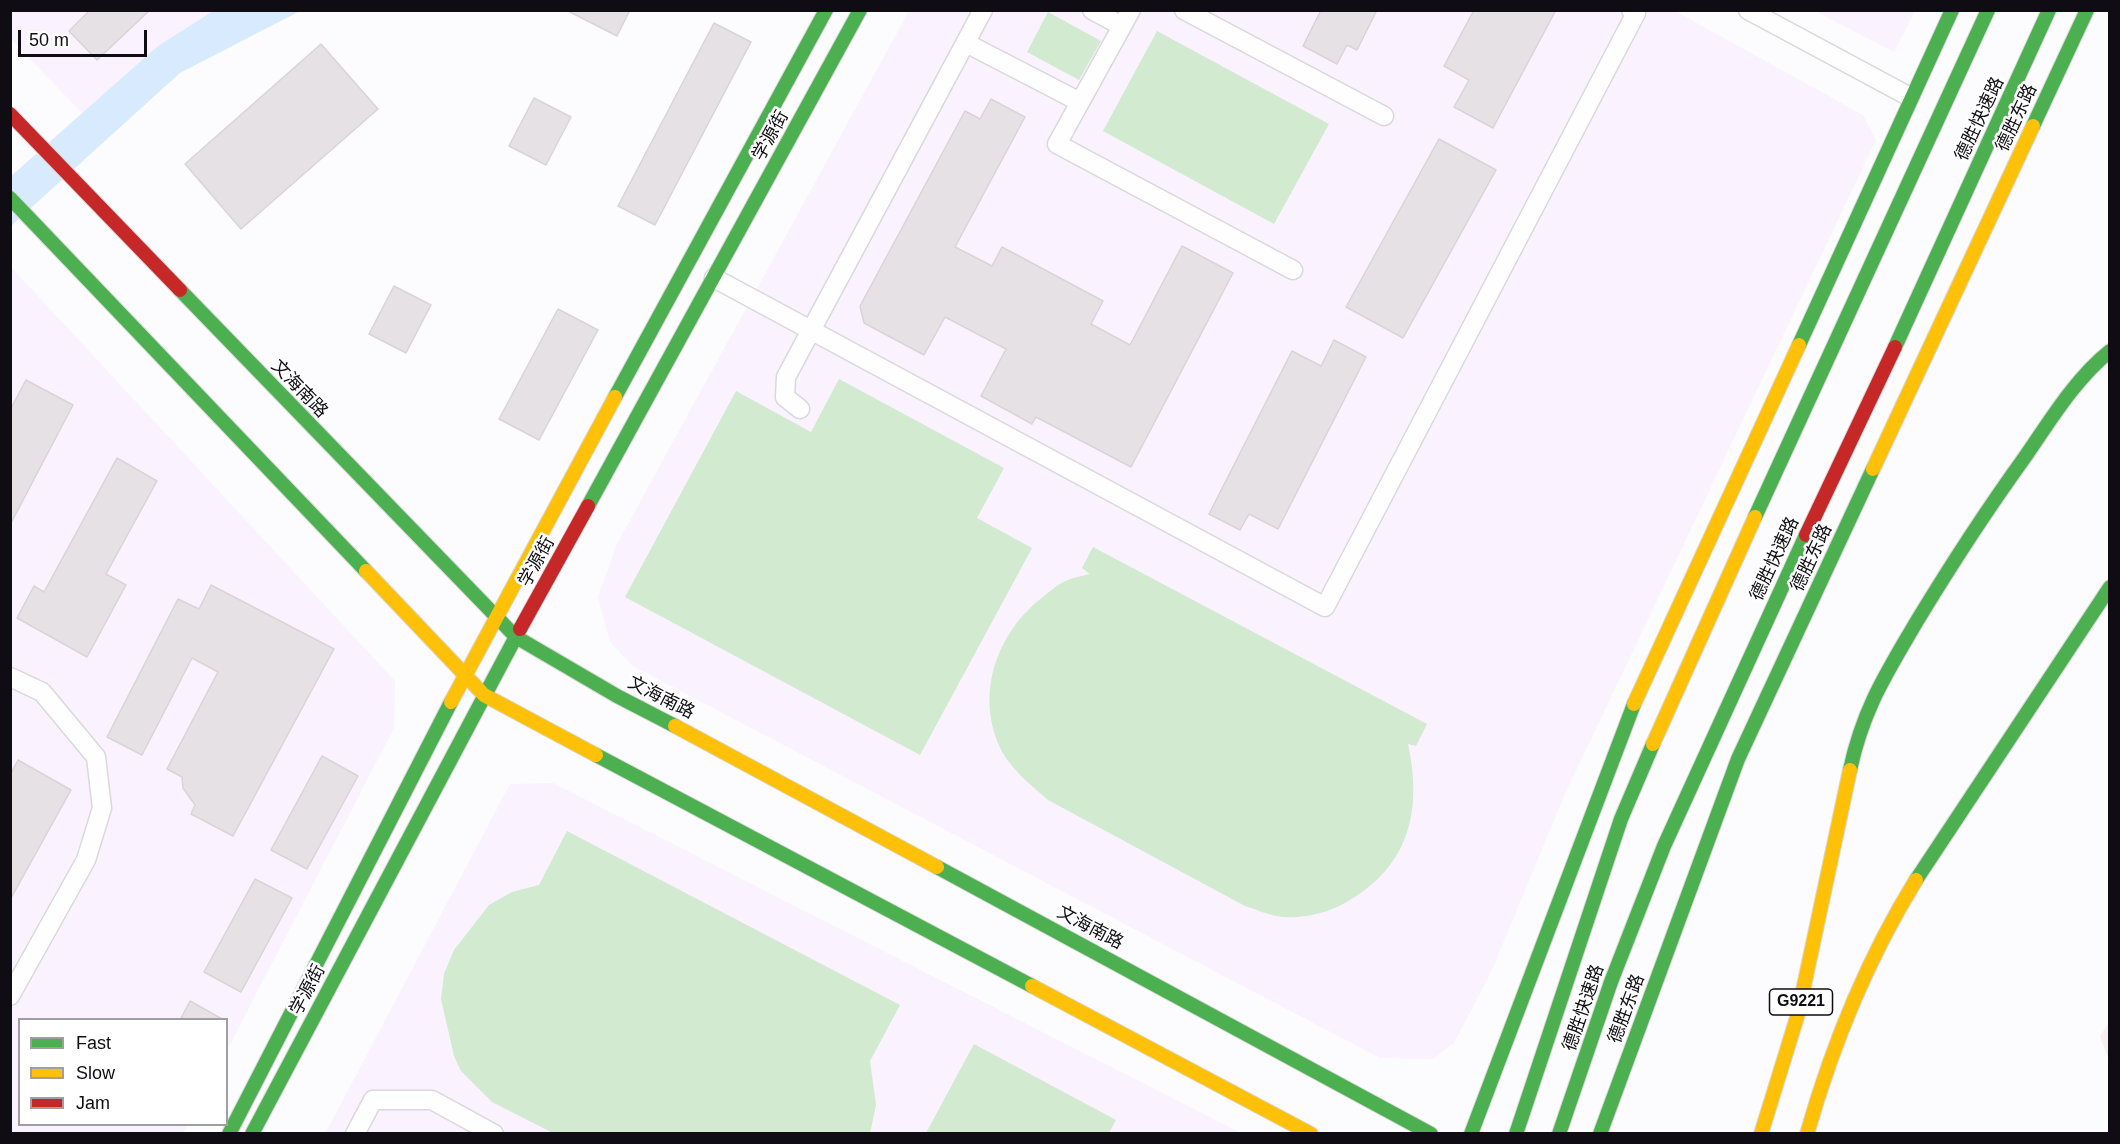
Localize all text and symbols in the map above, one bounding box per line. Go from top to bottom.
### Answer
scale bar [21,18,150,56]
text: 50 m [29,30,69,50]
street label: 德胜快速路 [1951,74,2009,164]
street label: 德胜东路 [1992,81,2042,155]
street label: 学源街 [748,107,794,165]
street label: 文海南路 [266,356,332,422]
street label: 德胜快速路 [1746,514,1804,604]
street label: 德胜东路 [1787,521,1837,595]
street label: 学源街 [514,533,560,591]
street label: 文海南路 [624,672,698,724]
street label: 文海南路 [1053,902,1127,954]
street label: 学源街 [286,961,330,1019]
street label: 德胜快速路 [1559,962,1609,1054]
street label: 德胜东路 [1605,971,1649,1047]
road number: G9221 [1770,989,1832,1015]
legend [18,1018,228,1126]
text: Fast [76,1033,111,1053]
text: Slow [76,1063,115,1083]
text: Jam [76,1093,110,1113]

